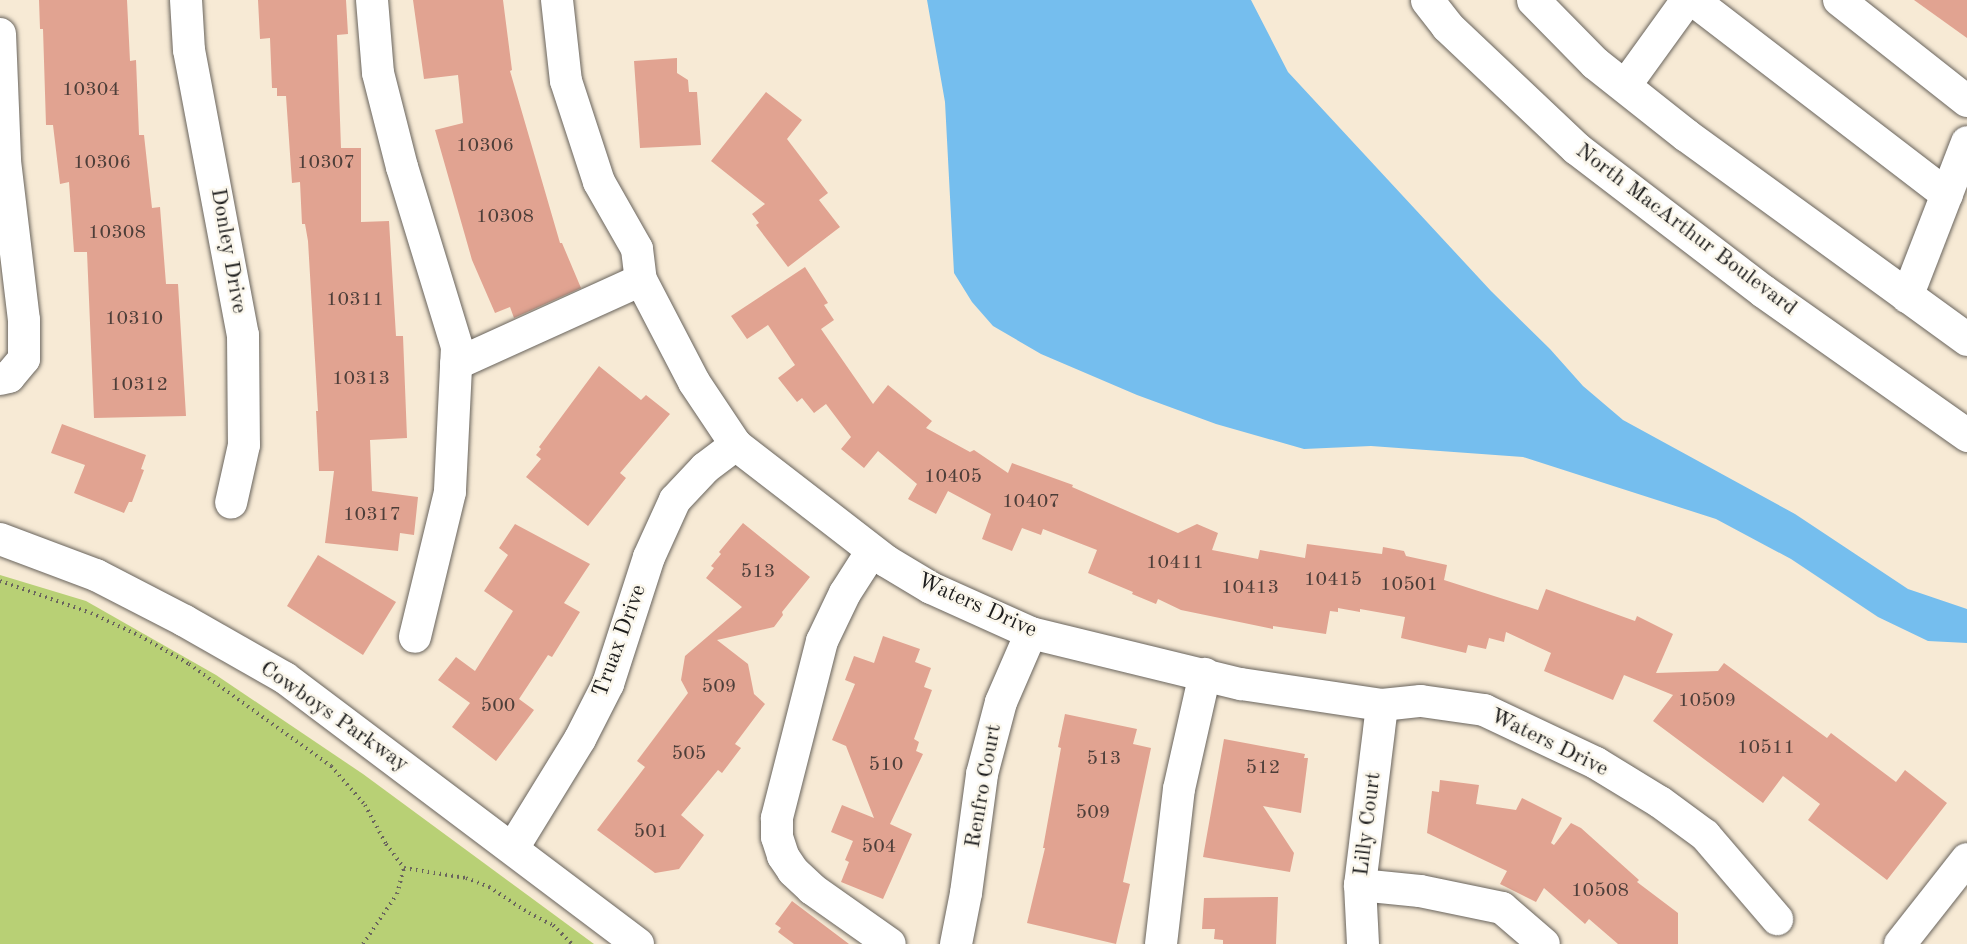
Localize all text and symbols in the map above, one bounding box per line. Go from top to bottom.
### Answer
house number: 10304 [62,78,120,102]
house number: 10306 [456,134,514,158]
street label: North MacArthur Boulevard [1570,138,1802,322]
house number: 10306 [73,151,131,175]
house number: 10307 [297,151,355,175]
street label: Donley Drive [204,186,252,316]
house number: 10308 [476,205,534,229]
house number: 10308 [88,221,146,245]
house number: 10311 [326,288,384,312]
house number: 10310 [105,307,163,331]
house number: 10313 [332,367,390,391]
house number: 10312 [110,373,168,397]
house number: 10405 [924,465,982,489]
house number: 10407 [1002,490,1060,514]
house number: 10317 [343,503,401,527]
house number: 10411 [1146,551,1204,575]
house number: 513 [741,560,775,584]
street label: Waters Drive [913,568,1041,644]
house number: 10415 [1304,568,1362,592]
house number: 10501 [1380,573,1438,597]
house number: 10413 [1221,576,1279,600]
street label: Truax Drive [587,581,653,701]
street label: Cowboys Parkway [254,656,414,778]
house number: 509 [702,675,736,699]
house number: 10509 [1678,689,1736,713]
house number: 500 [481,694,515,718]
street label: Waters Drive [1486,703,1612,783]
street label: Renfro Court [960,722,1008,850]
house number: 10511 [1737,736,1795,760]
house number: 505 [672,742,706,766]
house number: 513 [1087,747,1121,771]
house number: 510 [869,753,903,777]
house number: 512 [1246,756,1280,780]
street label: Lilly Court [1349,771,1387,877]
house number: 509 [1076,801,1110,825]
house number: 501 [634,820,668,844]
house number: 504 [862,835,896,859]
house number: 10508 [1571,879,1629,903]

